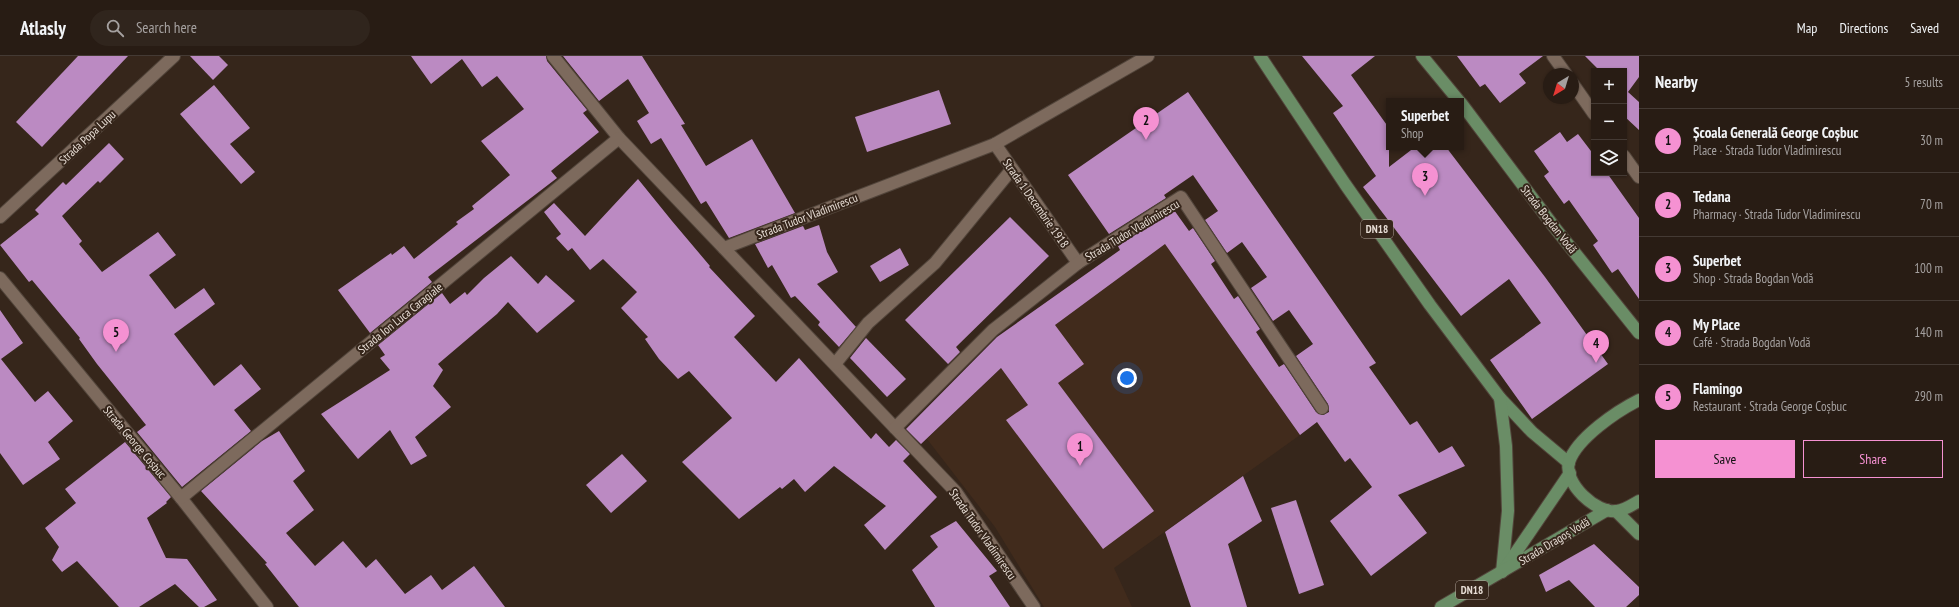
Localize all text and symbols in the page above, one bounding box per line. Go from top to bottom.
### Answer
search box [90,10,370,46]
text: Atlasly [20,16,66,40]
icon: search [104,17,126,39]
text: Search here [136,18,197,37]
text: Map [1797,19,1817,37]
text: Directions [1839,19,1888,37]
text: Saved [1910,19,1939,37]
north arrow [1543,68,1579,104]
map controls [1591,68,1627,176]
button: + [1591,68,1627,104]
text: Nearby [1655,71,1698,93]
text: 5 results [1904,74,1943,91]
popup [1386,98,1464,150]
button: − [1591,104,1627,140]
text: Superbet [1401,106,1449,125]
street label: Strada Popa Lupu [55,107,119,167]
pin: 2 [1133,107,1159,140]
text: Școala Generală George Coșbuc [1693,123,1859,142]
text: Shop [1401,125,1423,142]
text: 1 [1665,132,1671,149]
text: 30 m [1920,132,1943,149]
button: layers [1591,140,1627,176]
text: Place · Strada Tudor Vladimirescu [1693,142,1841,159]
street label: Strada 1 Decembrie 1918 [1000,156,1072,250]
pin: 3 [1412,163,1438,196]
street label: Strada Bogdan Vodă [1518,182,1581,256]
text: Tedana [1693,187,1731,206]
street label: Strada Tudor Vladimirescu [754,190,860,242]
street label: Strada Tudor Vladimirescu [1082,196,1182,264]
text: 2 [1665,196,1671,213]
text: 70 m [1920,196,1943,213]
text: Pharmacy · Strada Tudor Vladimirescu [1693,206,1861,223]
road number: DN18 [1361,220,1393,238]
text: Superbet [1693,251,1741,270]
text: 3 [1665,260,1671,277]
text: 100 m [1914,260,1943,277]
text: Shop · Strada Bogdan Vodă [1693,270,1813,287]
street label: Strada Ion Luca Caragiale [354,279,446,357]
text: My Place [1693,315,1740,334]
pin: 5 [103,319,129,352]
text: 4 [1665,324,1671,341]
text: 140 m [1914,324,1943,341]
pin: 4 [1583,330,1609,363]
text: Café · Strada Bogdan Vodă [1693,334,1811,351]
your location [1117,368,1137,388]
text: Flamingo [1693,379,1743,398]
text: 5 [1665,388,1671,405]
text: 290 m [1914,388,1943,405]
text: Restaurant · Strada George Coșbuc [1693,398,1847,415]
street label: Strada George Coșbuc [100,403,170,482]
pin: 1 [1067,433,1093,466]
button: Save [1655,440,1795,478]
button: Share [1803,440,1943,478]
street label: Strada Tudor Vladimirescu [946,486,1020,582]
street label: Strada Dragoș Vodă [1516,514,1592,568]
road number: DN18 [1456,581,1488,599]

